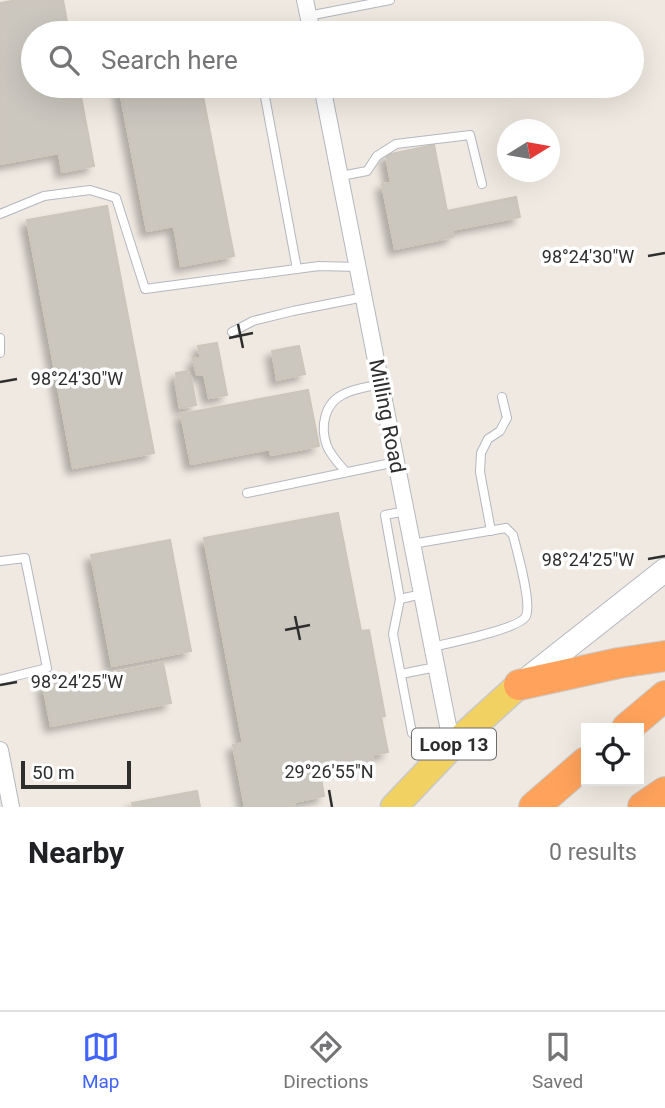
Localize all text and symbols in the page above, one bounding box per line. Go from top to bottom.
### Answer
search box [21,21,644,98]
icon: search [45,41,83,79]
text: Search here [101,45,238,75]
north arrow [497,119,560,182]
text: 98°24'30"W [542,246,634,267]
street label: Milling Road [364,357,410,475]
text: 98°24'30"W [31,368,123,389]
text: 98°24'25"W [542,549,634,570]
text: 98°24'25"W [31,671,123,692]
map controls [581,723,644,786]
button: locate [581,723,644,786]
road number: Loop 13 [412,729,496,760]
scale bar [21,758,131,790]
text: 50 m [32,761,75,784]
text: 29°26'55"N [284,761,374,782]
text: Nearby [28,835,124,870]
text: 0 results [549,839,637,866]
tab: Map [82,1028,120,1093]
tab: Directions [283,1028,368,1093]
tab: Saved [532,1028,583,1093]

